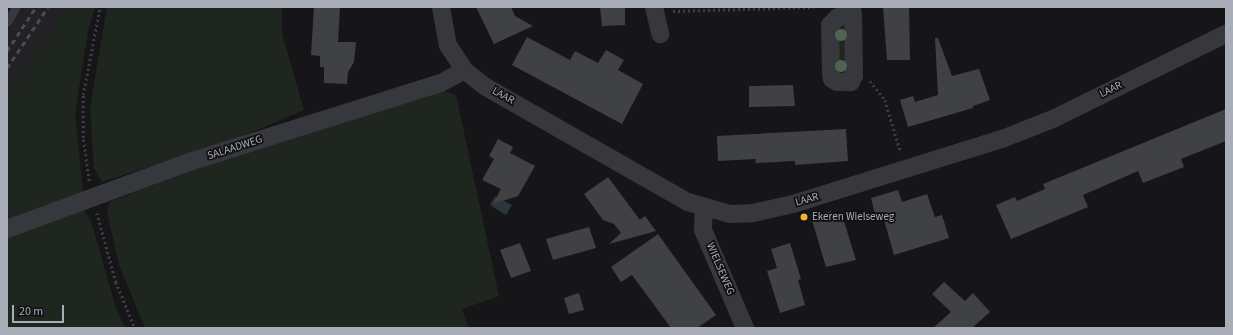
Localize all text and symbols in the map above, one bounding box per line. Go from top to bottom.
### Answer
street label: LAAR [1098,79,1124,101]
street label: LAAR [490,85,516,107]
street label: SALAADWEG [206,133,264,163]
street label: LAAR [794,190,820,210]
place label: Ekeren Wielseweg [812,210,894,224]
marker: Ekeren Wielseweg [799,212,809,222]
street label: WIELSEWEG [703,241,737,297]
scale bar [14,297,66,323]
text: 20 m [19,303,43,320]

